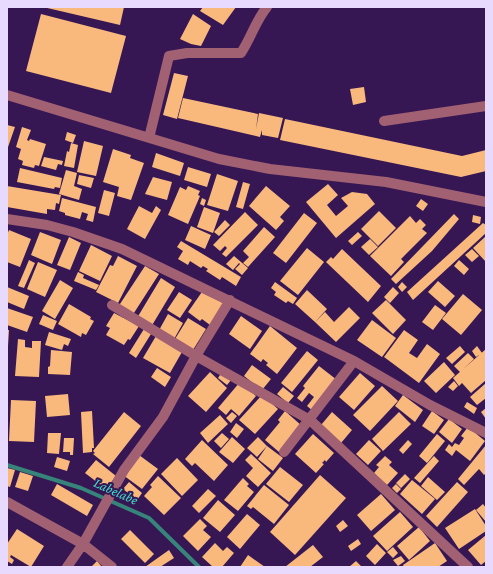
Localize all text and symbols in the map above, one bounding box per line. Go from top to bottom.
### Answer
water label: Labelabe [91,474,141,508]

